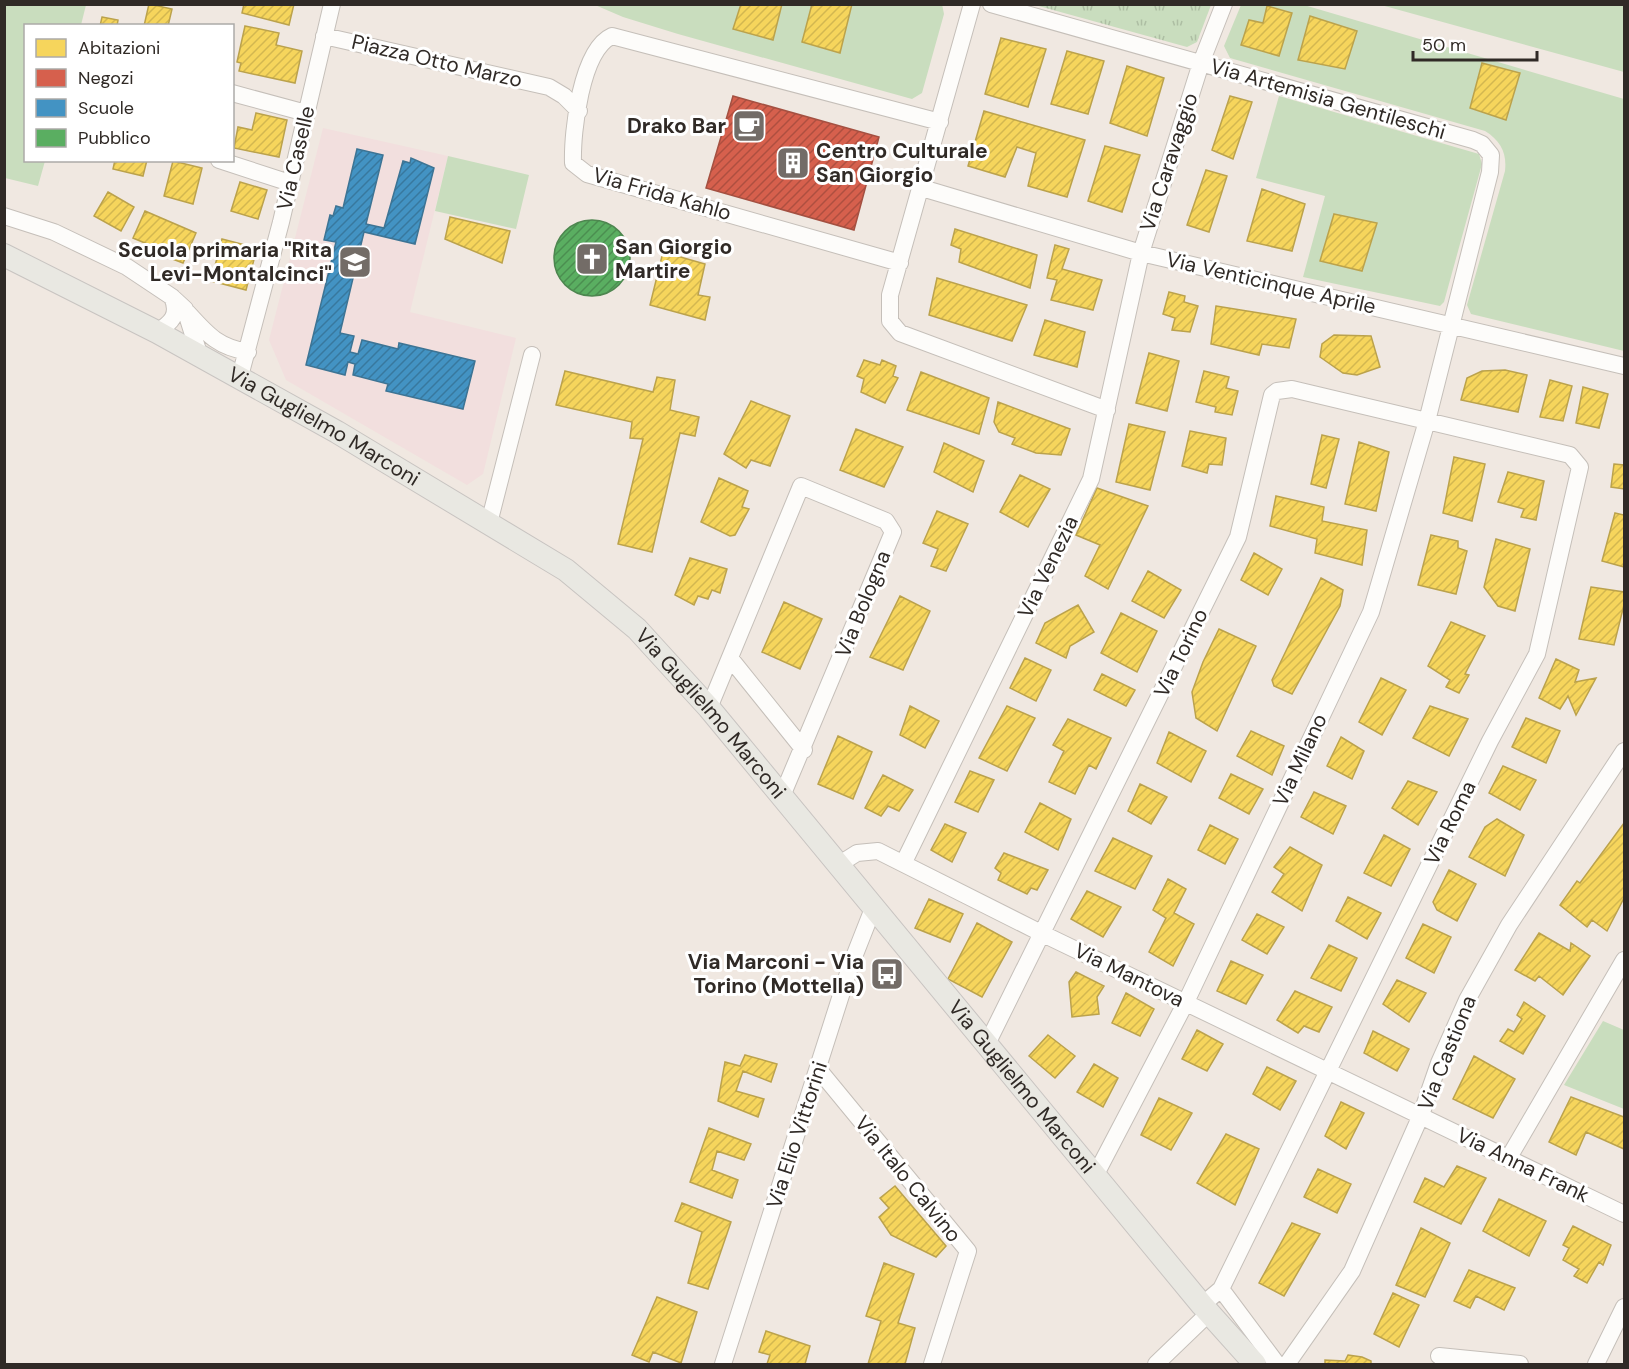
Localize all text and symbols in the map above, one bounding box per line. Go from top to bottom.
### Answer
legend [24,24,234,162]
scale bar [1413,24,1538,62]
street label: Piazza Otto Marzo [349,28,525,94]
text: 50 m [1422,33,1466,57]
text: Abitazioni [78,36,160,60]
street label: Via Artemisia Gentileschi [1207,52,1449,146]
text: Negozi [78,66,134,90]
street label: Via Caravaggio [1133,89,1205,235]
text: Scuole [78,96,134,120]
street label: Via Caselle [270,103,322,213]
cafe icon: Drako Bar [731,108,767,144]
place label: Drako Bar [627,112,726,140]
text: Pubblico [78,126,151,150]
place label: Centro Culturale San Giorgio [816,137,988,189]
building icon: Centro Culturale San Giorgio [775,145,811,181]
street label: Via Frida Kahlo [590,161,734,227]
place label: San Giorgio Martire [615,233,732,285]
place label: Scuola primaria "Rita Levi-Montalcinci" [118,236,332,288]
church icon: San Giorgio Martire [574,241,610,277]
school or university icon: Scuola primaria "Rita Levi-Montalcinci" [337,244,373,280]
street label: Via Venticinque Aprile [1163,245,1379,321]
street label: Via Guglielmo Marconi [223,360,425,493]
street label: Via Venezia [1011,511,1085,623]
street label: Via Bologna [829,546,897,662]
street label: Via Torino [1147,604,1215,702]
street label: Via Guglielmo Marconi [629,622,792,805]
street label: Via Milano [1266,709,1334,811]
street label: Via Roma [1418,776,1482,870]
street label: Via Mantova [1069,936,1189,1014]
place label: Via Marconi - Via Torino (Mottella) [688,948,864,1000]
bus stop icon: Via Marconi - Via Torino (Mottella) [869,956,905,992]
street label: Via Castiona [1411,991,1483,1115]
street label: Via Guglielmo Marconi [942,994,1102,1179]
street label: Via Elio Vittorini [760,1058,834,1212]
street label: Via Italo Calvino [848,1110,968,1248]
street label: Via Anna Frank [1452,1121,1594,1209]

